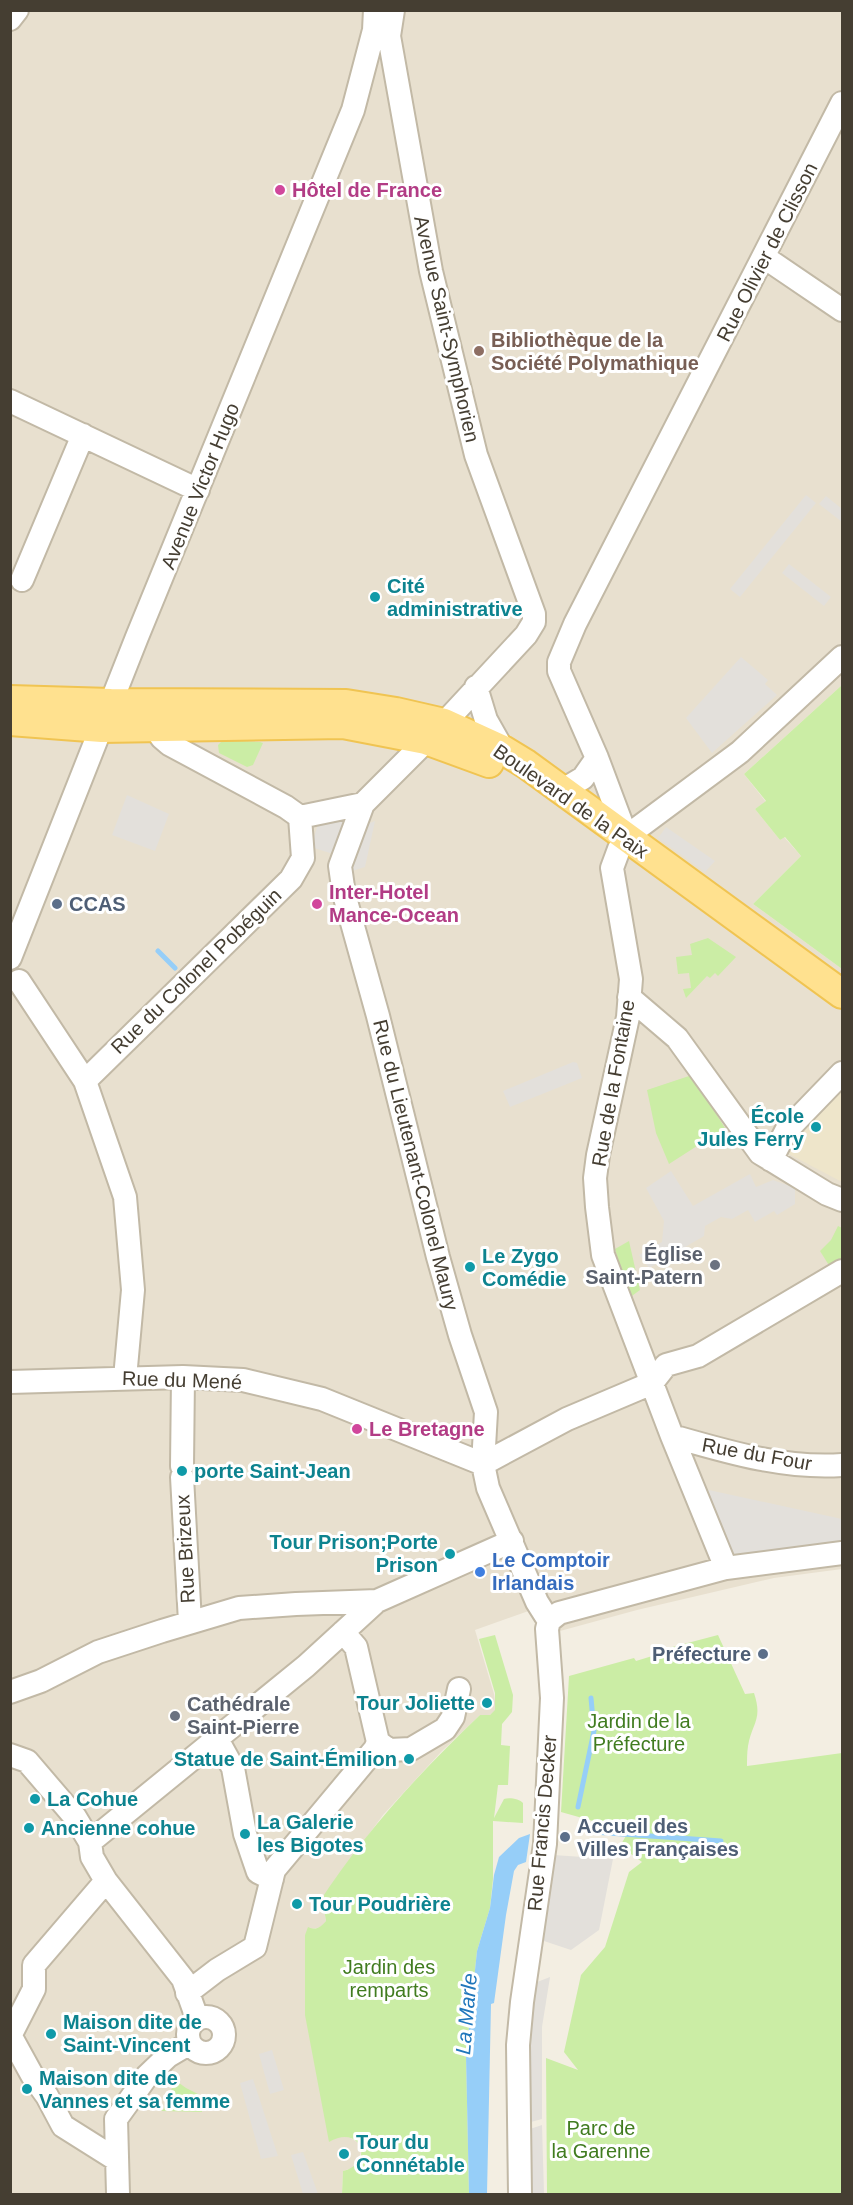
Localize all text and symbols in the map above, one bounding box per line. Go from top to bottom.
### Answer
street label: Rue Olivier de Clisson [712,159,822,345]
place label: Hôtel de France [292,179,442,201]
marker: Hôtel de France [273,183,287,197]
street label: Avenue Saint-Symphorien [410,213,484,445]
place label: Bibliothèque de la Société Polymathique [491,329,699,374]
marker: Bibliothèque de la Société Polymathique [472,344,486,358]
street label: Avenue Victor Hugo [157,400,243,572]
place label: Cité administrative [387,575,523,620]
marker: Cité administrative [368,590,382,604]
street label: Boulevard de la Paix [490,739,652,863]
place label: Inter-Hotel Mance-Ocean [329,881,459,926]
street label: Rue du Colonel Pobéguin [106,884,286,1058]
place label: CCAS [69,893,126,915]
marker: CCAS [50,897,64,911]
marker: Inter-Hotel Mance-Ocean [310,897,324,911]
street label: Rue de la Fontaine [587,998,639,1168]
street label: Rue du Lieutenant-Colonel Maury [369,1017,463,1313]
place label: École Jules Ferry [697,1105,805,1150]
marker: École Jules Ferry [809,1120,823,1134]
place label: Église Saint-Patern [585,1243,703,1288]
place label: Le Zygo Comédie [482,1245,566,1290]
marker: Église Saint-Patern [708,1258,722,1272]
marker: Le Zygo Comédie [463,1260,477,1274]
street label: Rue du Mené [122,1367,242,1393]
place label: Le Bretagne [369,1418,485,1440]
marker: Le Bretagne [350,1422,364,1436]
street label: Rue du Four [700,1434,814,1475]
place label: porte Saint-Jean [194,1460,351,1482]
marker: porte Saint-Jean [175,1464,189,1478]
street label: Rue Brizeux [171,1494,199,1604]
place label: Tour Prison;Porte Prison [269,1531,438,1576]
marker: Tour Prison;Porte Prison [443,1547,457,1561]
place label: Le Comptoir Irlandais [492,1549,610,1594]
marker: Le Comptoir Irlandais [473,1565,487,1579]
place label: Préfecture [652,1643,751,1665]
marker: Préfecture [756,1647,770,1661]
place label: Tour Joliette [356,1692,475,1714]
place label: Cathédrale Saint-Pierre [187,1693,299,1738]
marker: Tour Joliette [480,1696,494,1710]
marker: Cathédrale Saint-Pierre [168,1709,182,1723]
park label: Jardin de la Préfecture [587,1710,692,1755]
street label: Rue Francis Decker [523,1734,561,1912]
place label: Statue de Saint-Émilion [174,1748,397,1770]
marker: Statue de Saint-Émilion [402,1752,416,1766]
place label: La Cohue [47,1788,138,1810]
marker: La Cohue [28,1792,42,1806]
place label: La Galerie les Bigotes [257,1811,364,1856]
place label: Accueil des Villes Françaises [577,1815,739,1860]
place label: Ancienne cohue [41,1817,195,1839]
marker: Ancienne cohue [22,1821,36,1835]
marker: La Galerie les Bigotes [238,1827,252,1841]
marker: Accueil des Villes Françaises [558,1830,572,1844]
place label: Tour Poudrière [309,1893,451,1915]
marker: Tour Poudrière [290,1897,304,1911]
park label: Jardin des remparts [343,1956,435,2001]
water label: La Marle [451,1972,481,2056]
place label: Maison dite de Saint-Vincent [63,2011,202,2056]
marker: Maison dite de Saint-Vincent [44,2027,58,2041]
place label: Maison dite de Vannes et sa femme [39,2067,230,2112]
marker: Maison dite de Vannes et sa femme [20,2082,34,2096]
park label: Parc de la Garenne [552,2117,650,2162]
place label: Tour du Connétable [356,2131,465,2176]
marker: Tour du Connétable [337,2147,351,2161]

